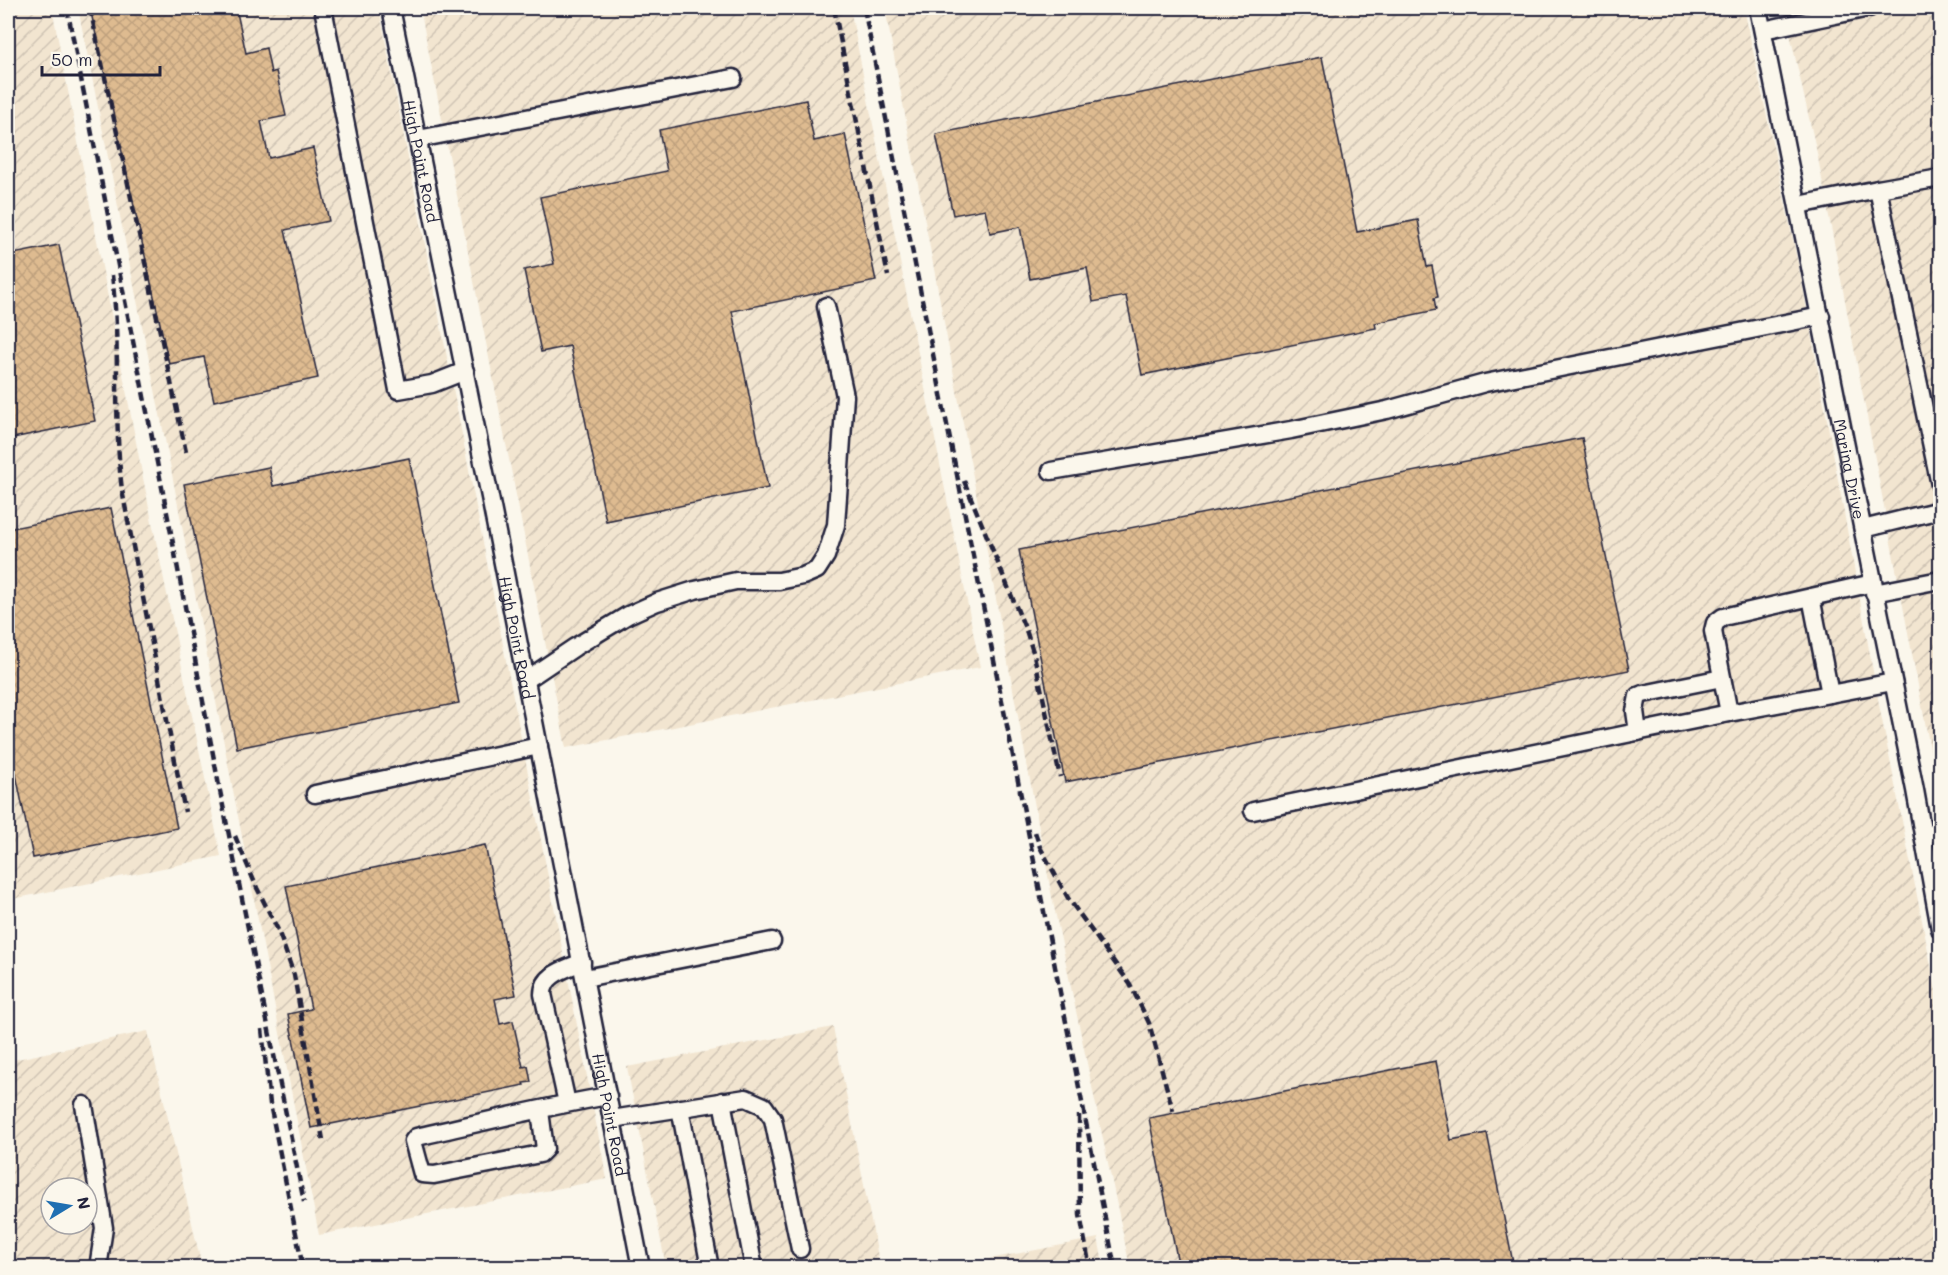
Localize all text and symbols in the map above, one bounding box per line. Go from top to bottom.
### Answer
scale bar [42,39,160,77]
text: 50 m [51,47,93,71]
street label: High Point Road [399,98,445,224]
street label: Marina Drive [1830,417,1871,521]
street label: High Point Road [495,574,540,701]
street label: High Point Road [589,1051,633,1178]
north arrow [39,1176,99,1236]
text: N [73,1195,96,1211]

